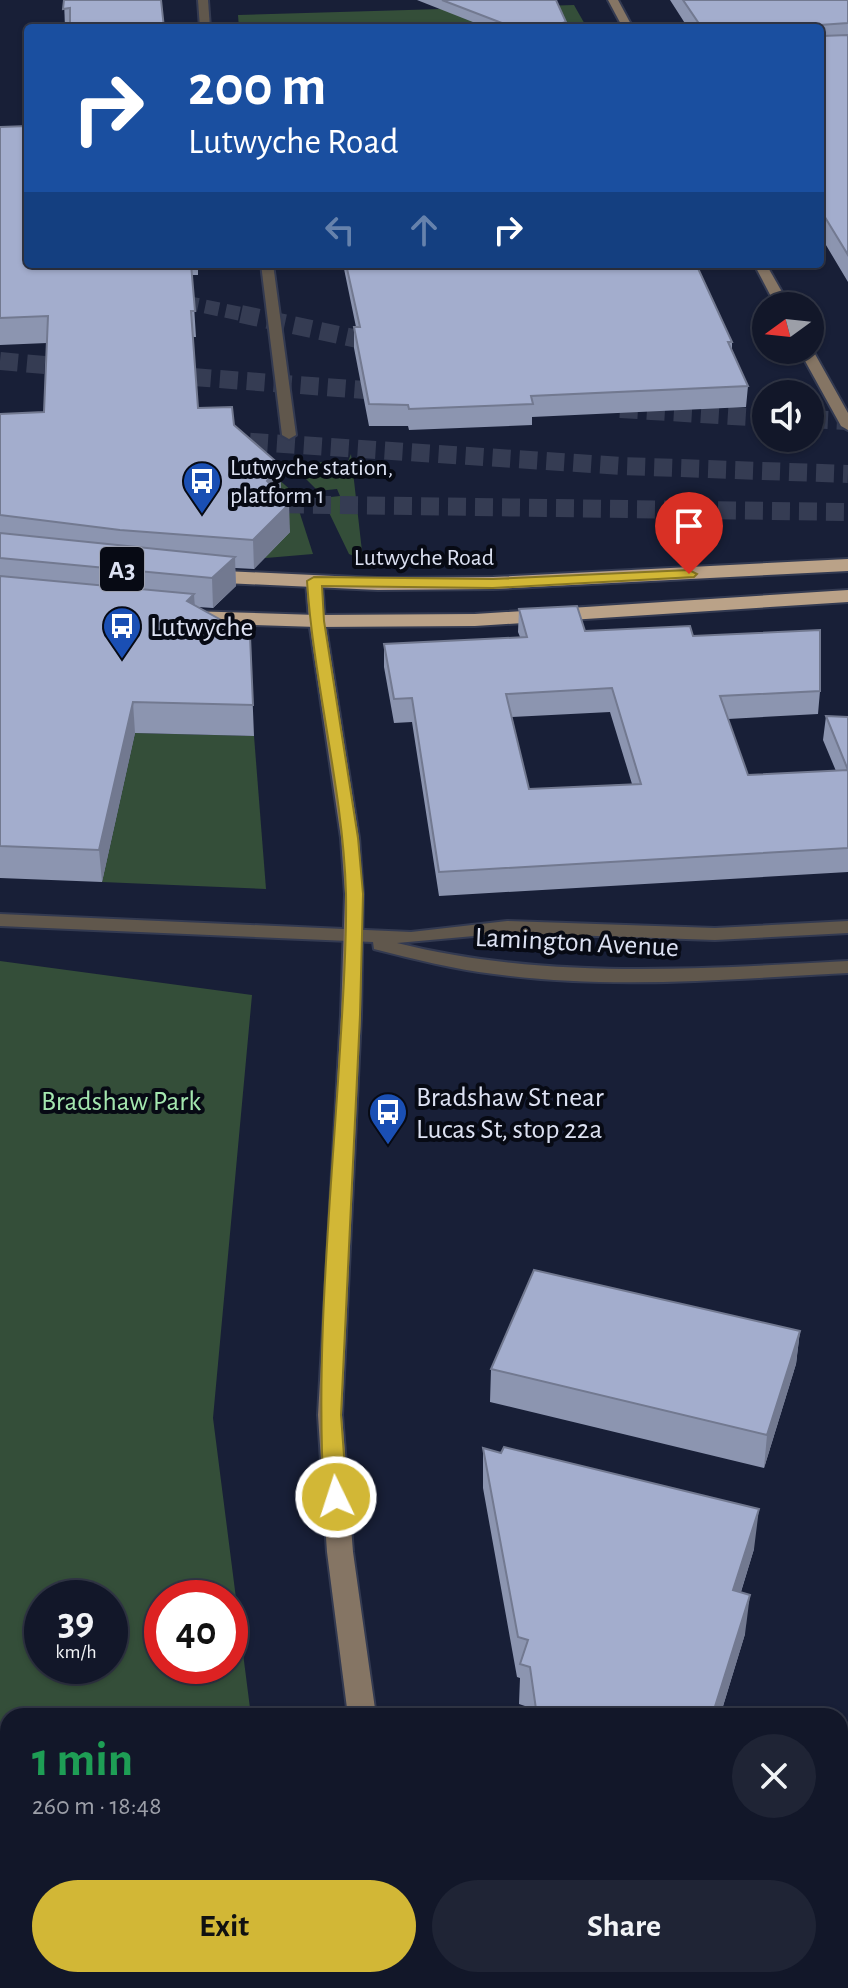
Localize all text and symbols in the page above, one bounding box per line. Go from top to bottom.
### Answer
icon: right [56,56,160,160]
text: 200 m [188,59,326,115]
text: Lutwyche Road [188,124,399,160]
icon: left [318,208,362,252]
icon: ahead [402,208,446,252]
icon: right [486,208,530,252]
north arrow [752,292,824,364]
map controls [752,292,824,452]
button: sound [752,380,824,452]
place label: Lutwyche station, platform 1 [230,456,393,508]
bus stop icon: Lutwyche station, platform 1 [181,460,223,515]
pin [655,492,723,574]
icon: arrive [667,504,711,548]
street label: Lutwyche Road [354,546,494,570]
road number: A3 [100,547,144,591]
bus stop icon: Lutwyche [101,605,143,660]
place label: Lutwyche [150,614,254,642]
street label: Lamington Avenue [474,924,680,962]
place label: Bradshaw St near Lucas St, stop 22a [416,1084,604,1144]
park label: Bradshaw Park [41,1088,201,1116]
bus stop icon: Bradshaw St near Lucas St, stop 22a [367,1091,409,1146]
position arrow [294,1455,378,1539]
speed limit sign: 40 [144,1580,248,1684]
text: 39 [58,1602,94,1642]
text: km/h [55,1642,97,1662]
button: close [732,1734,816,1818]
text: 1 min [32,1737,133,1785]
text: 260 m · 18:48 [32,1793,161,1819]
button: Exit [32,1880,416,1972]
button: Share [432,1880,816,1972]

